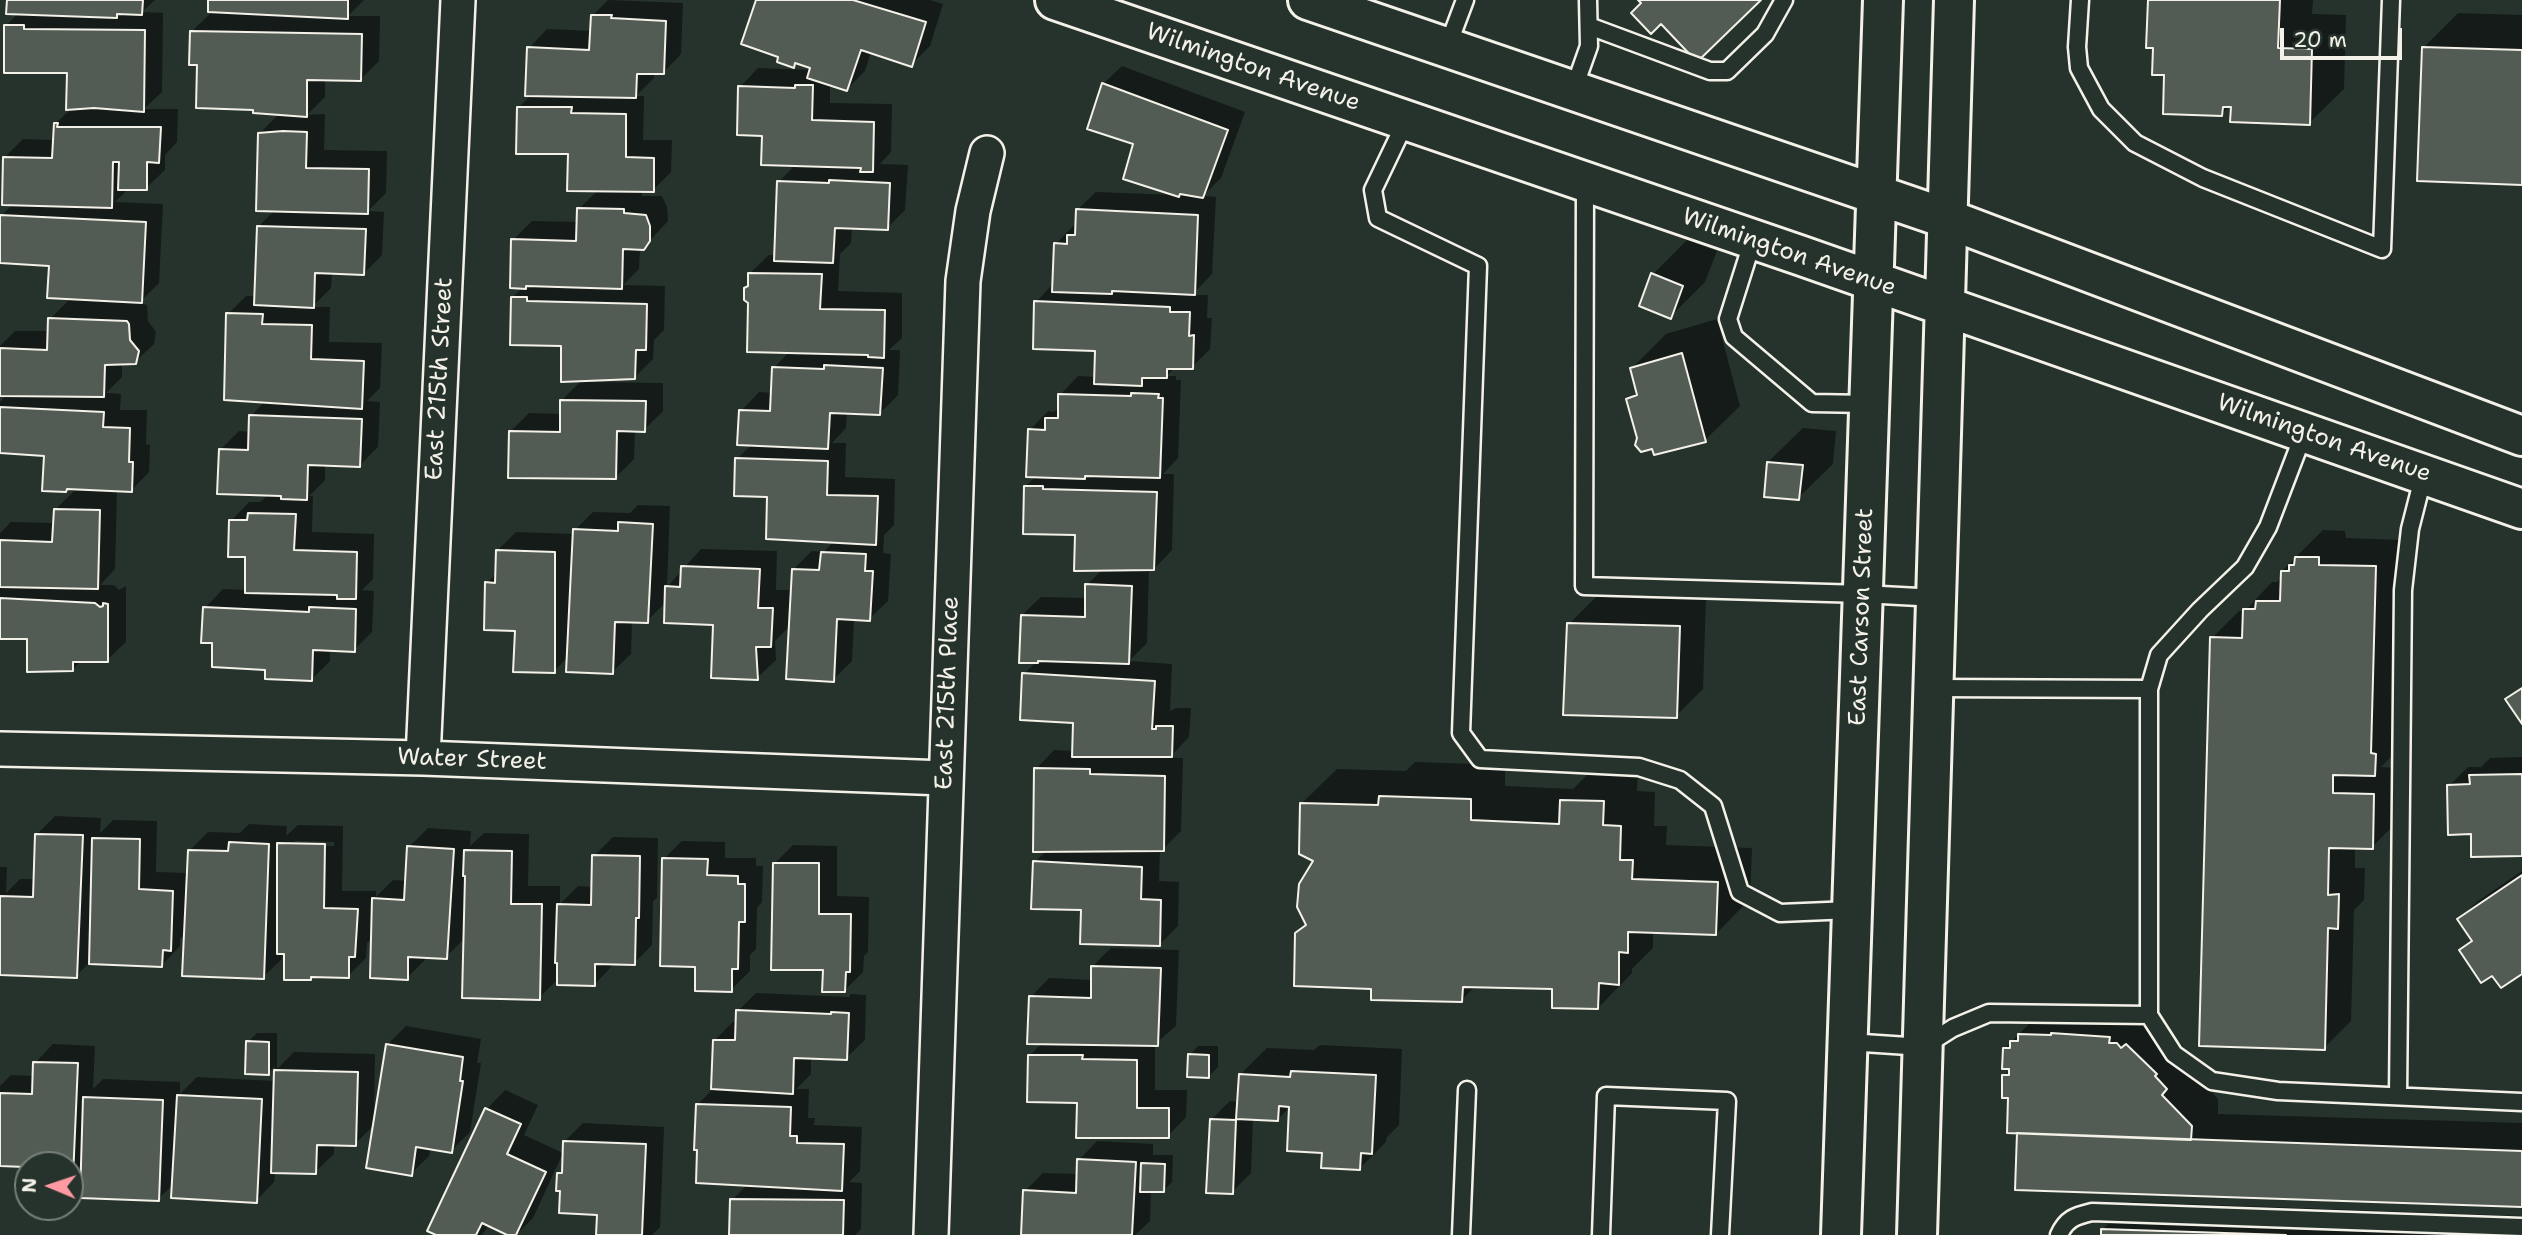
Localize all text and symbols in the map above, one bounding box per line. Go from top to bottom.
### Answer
scale bar [2284,14,2406,58]
street label: Wilmington Avenue [1142,18,1364,118]
text: 20 m [2293,26,2347,54]
street label: Wilmington Avenue [1678,203,1900,303]
street label: East 215th Street [420,277,460,481]
street label: Wilmington Avenue [2213,389,2435,489]
street label: East Carson Street [1844,507,1880,727]
street label: East 215th Place [930,596,966,790]
street label: Water Street [397,743,547,777]
north arrow [14,1151,84,1221]
text: N [17,1177,42,1193]

